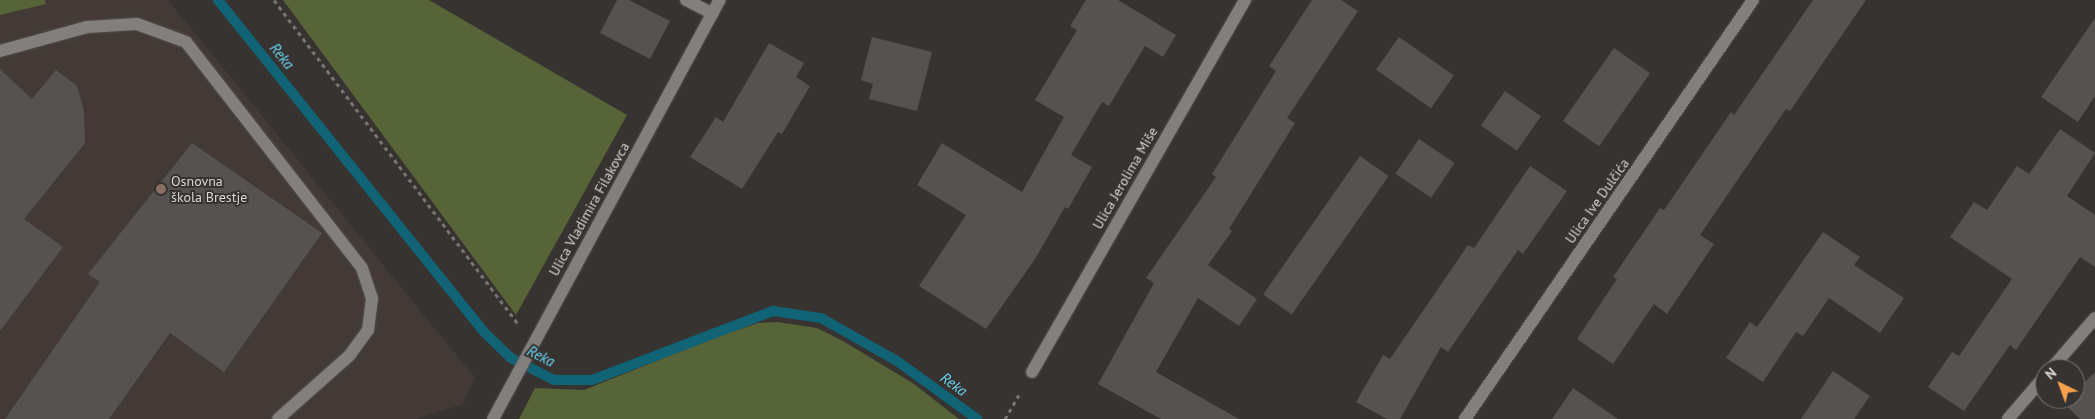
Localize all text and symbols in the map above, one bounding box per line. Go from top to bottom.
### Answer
water label: Reka [266,39,298,73]
street label: Ulica Jerolima Miše [1089,124,1161,232]
street label: Ulica Vladimira Filakovca [545,139,633,279]
street label: Ulica Ive Dulčića [1562,155,1632,247]
place label: Osnovna škola Brestje [171,173,247,206]
marker: Osnovna škola Brestje [155,183,167,195]
water label: Reka [524,342,558,370]
north arrow [2035,359,2085,409]
text: N [2041,364,2060,383]
water label: Reka [937,368,971,400]

